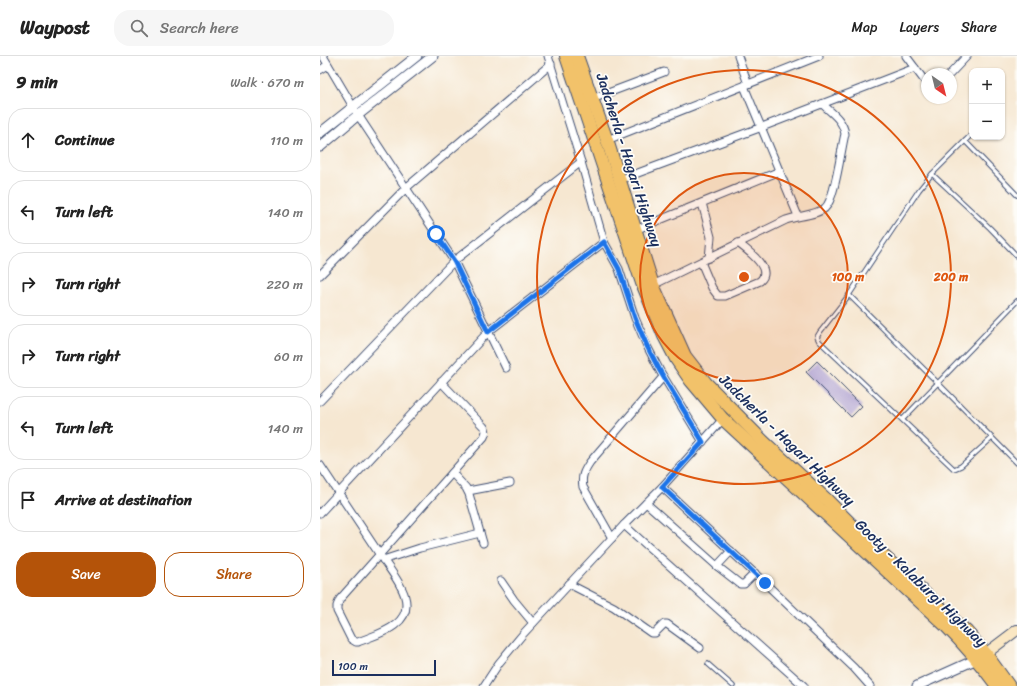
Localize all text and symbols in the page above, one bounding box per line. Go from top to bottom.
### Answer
search box [114,10,394,46]
text: Waypost [20,11,90,44]
text: Search here [160,15,239,41]
text: Map [852,15,877,40]
text: Layers [899,15,939,40]
text: Share [961,15,997,40]
icon: search [128,17,150,39]
text: 9 min [16,67,58,97]
north arrow [921,68,957,104]
map controls [969,68,1005,140]
button: + [969,68,1005,104]
street label: Jadcherla - Hagari Highway [588,69,669,251]
text: Walk · 670 m [230,71,304,94]
button: − [969,104,1005,140]
text: Continue [55,127,115,153]
icon: ahead [17,129,39,151]
text: 110 m [270,129,303,152]
text: Turn left [55,199,113,225]
icon: left [17,201,39,223]
text: 140 m [268,201,303,224]
route start [427,225,445,243]
text: 100 m [832,266,865,288]
text: 200 m [933,266,969,288]
centre of rings [737,270,751,284]
text: Turn right [55,271,120,297]
icon: right [17,273,39,295]
text: 220 m [266,273,303,296]
text: Turn right [55,343,120,369]
icon: right [17,345,39,367]
text: 60 m [274,345,303,368]
street label: Jadcherla - Hagari Highway [712,367,862,513]
text: Turn left [55,415,113,441]
icon: left [17,417,39,439]
text: 140 m [268,417,303,440]
text: Arrive at destination [55,487,192,513]
icon: arrive [17,489,39,511]
street label: Gooty - Kalaburgi Highway [849,512,994,654]
button: Save [16,552,156,597]
button: Share [164,552,304,597]
route end [756,574,774,592]
text: 100 m [338,657,368,676]
scale bar [332,658,436,677]

